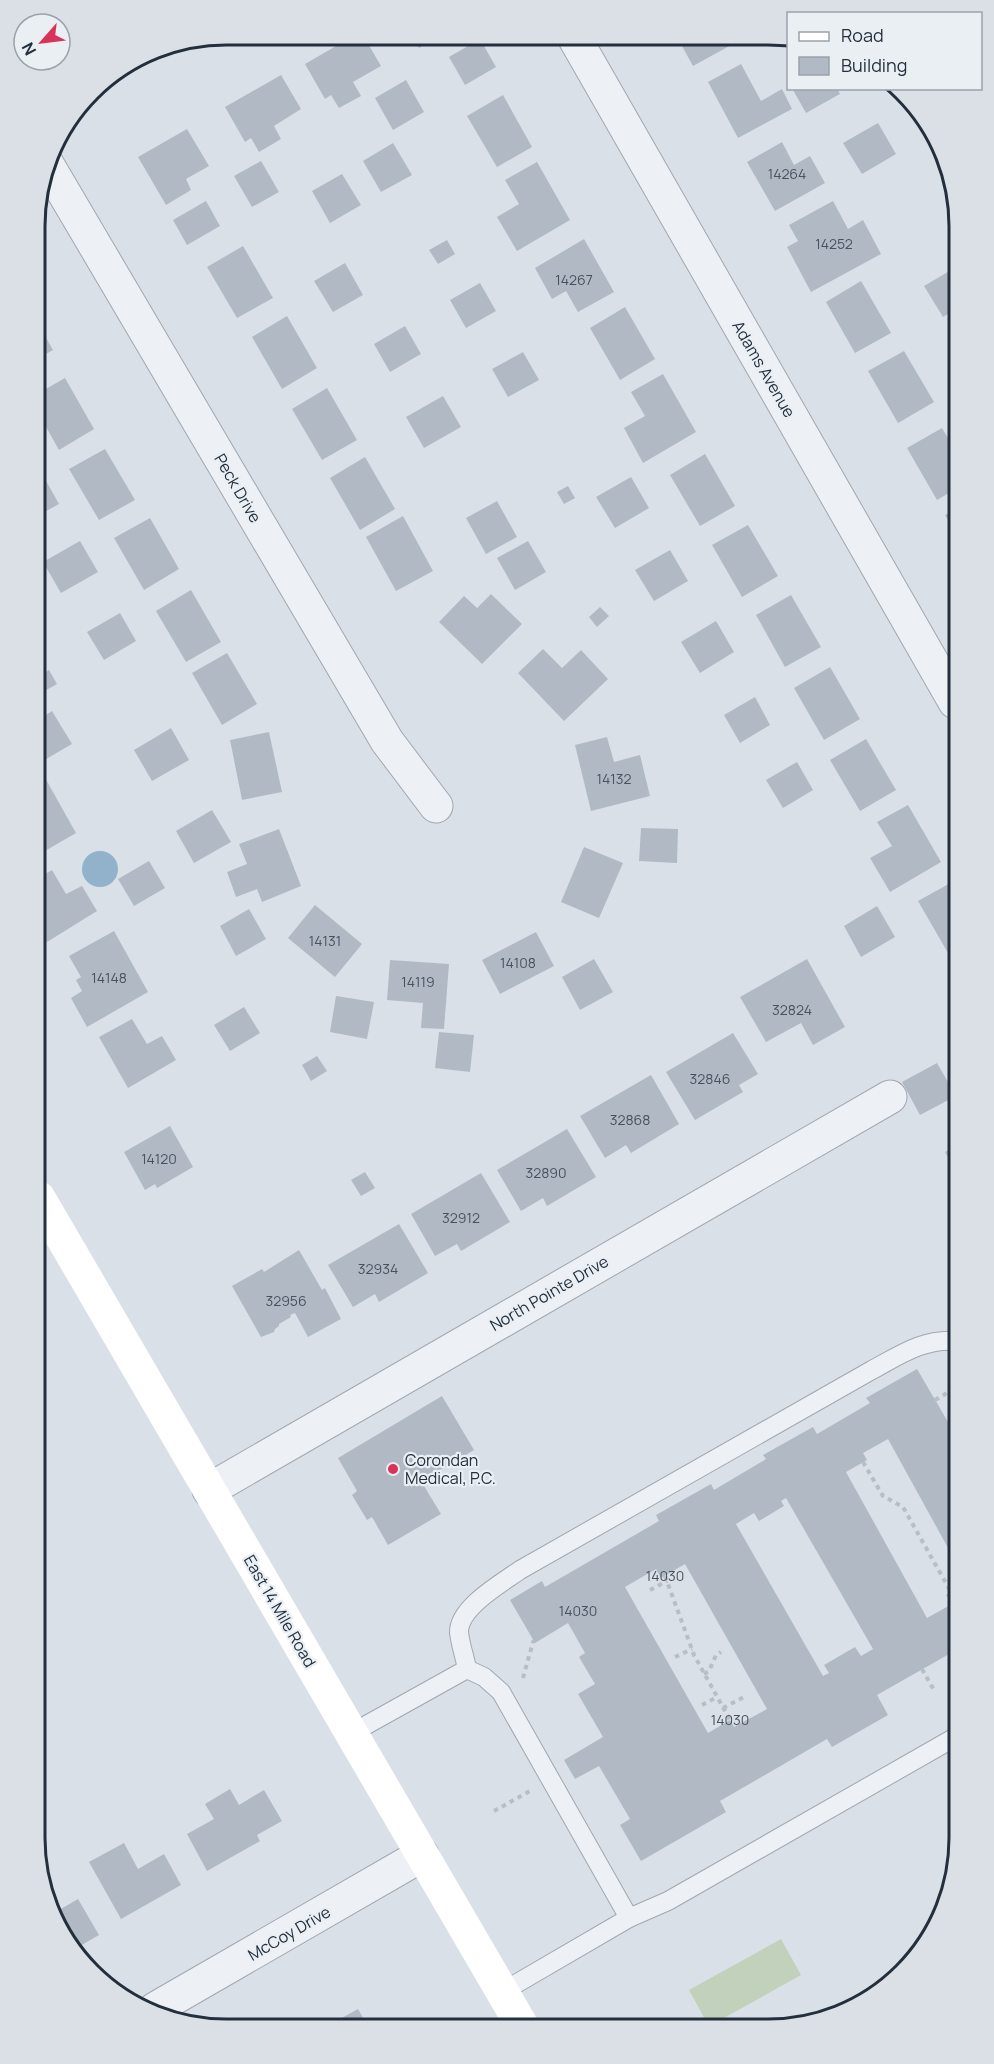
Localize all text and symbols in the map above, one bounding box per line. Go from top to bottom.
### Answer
north arrow [12,12,72,72]
legend [787,12,982,90]
text: Road [841,23,884,47]
text: N [16,39,41,59]
text: Building [841,53,907,77]
house number: 14264 [768,164,806,183]
house number: 14252 [815,234,853,253]
house number: 14267 [555,270,593,289]
street label: Adams Avenue [727,317,801,421]
street label: Peck Drive [209,449,267,527]
house number: 14132 [597,769,631,788]
house number: 14131 [309,931,341,950]
house number: 14108 [500,953,536,972]
house number: 14148 [91,968,127,987]
house number: 14119 [401,972,435,991]
house number: 32824 [772,1000,812,1019]
house number: 32846 [690,1069,730,1088]
house number: 32868 [610,1110,650,1129]
house number: 14120 [141,1149,177,1168]
house number: 32890 [525,1163,567,1182]
house number: 32912 [442,1208,480,1227]
street label: North Pointe Drive [486,1250,612,1336]
house number: 32934 [358,1259,398,1278]
house number: 32956 [265,1291,307,1310]
place label: Corondan Medical, P.C. [405,1449,496,1489]
marker: Corondan Medical, P.C. [386,1462,400,1476]
street label: East 14 Mile Road [239,1551,321,1671]
house number: 14030 [646,1566,684,1585]
house number: 14030 [559,1601,597,1620]
house number: 14030 [711,1710,749,1729]
street label: McCoy Drive [244,1900,334,1966]

